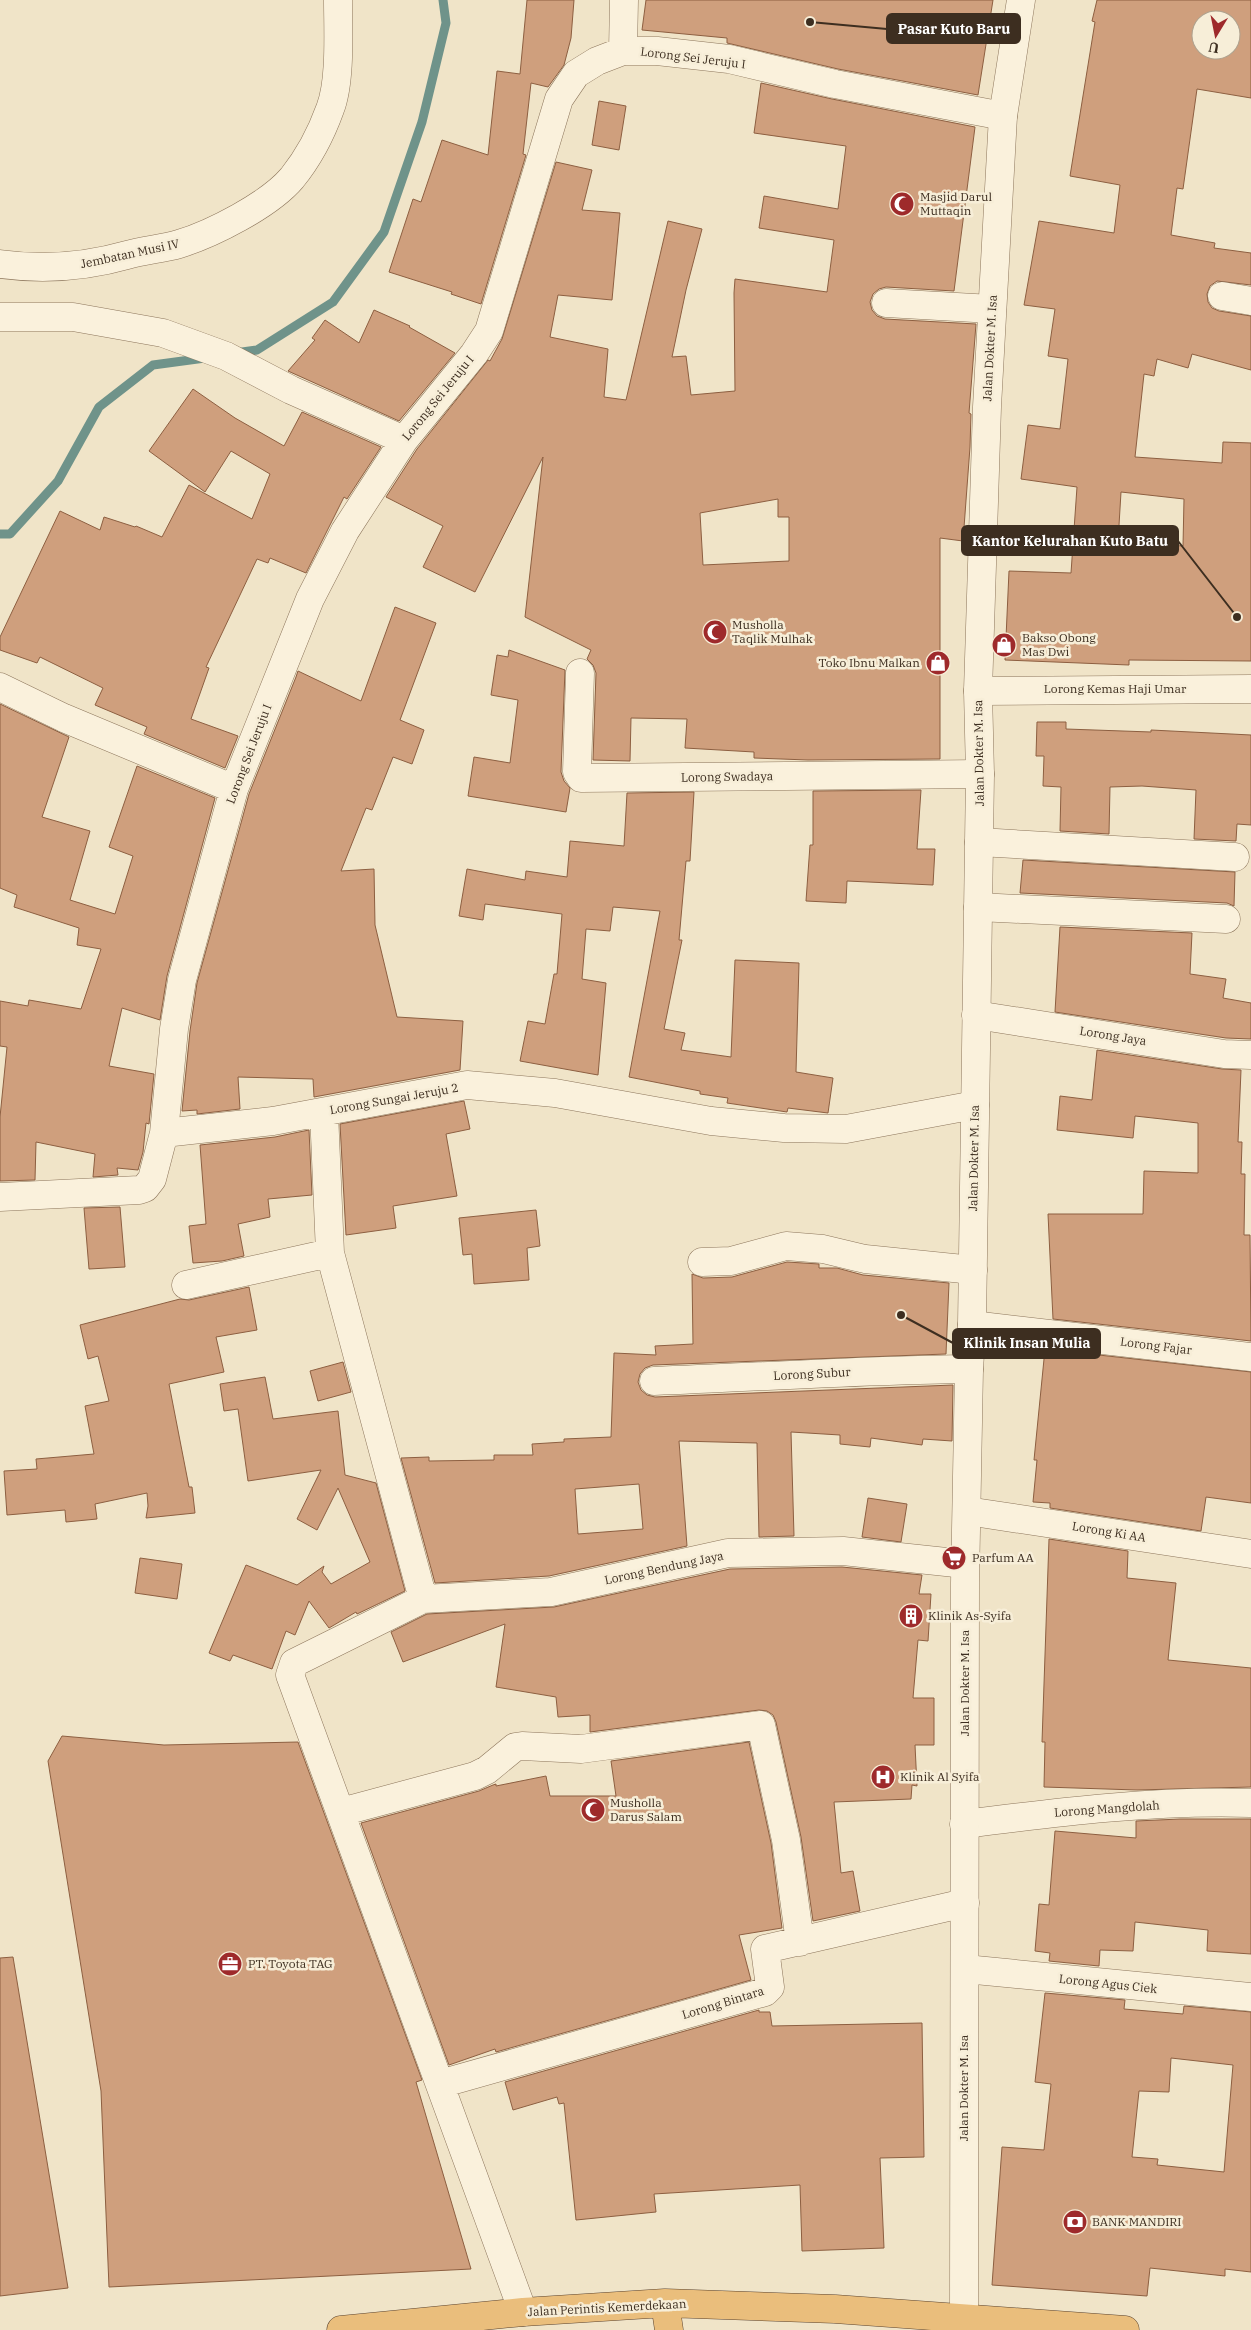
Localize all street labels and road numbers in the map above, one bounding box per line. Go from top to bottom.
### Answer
street label: Lorong Sei Jeruju I [640,44,746,71]
street label: Jembatan Musi IV [79,236,181,271]
street label: Jalan Dokter M. Isa [979,294,1000,402]
street label: Lorong Sei Jeruju I [398,352,477,444]
street label: Lorong Kemas Haji Umar [1044,681,1187,696]
street label: Jalan Dokter M. Isa [970,699,987,806]
street label: Lorong Sei Jeruju I [223,702,274,806]
street label: Lorong Swadaya [681,768,774,785]
street label: Lorong Jaya [1079,1023,1148,1048]
street label: Lorong Sungai Jeruju 2 [328,1080,460,1117]
street label: Jalan Dokter M. Isa [965,1104,982,1211]
street label: Lorong Fajar [1119,1334,1193,1357]
street label: Lorong Subur [773,1364,852,1383]
street label: Lorong Ki AA [1071,1518,1148,1545]
street label: Lorong Bendung Jaya [603,1547,725,1587]
street label: Jalan Dokter M. Isa [957,1629,972,1736]
street label: Lorong Mangdolah [1054,1797,1161,1820]
street label: Lorong Agus Ciek [1058,1971,1158,1996]
street label: Lorong Bintara [680,1983,766,2022]
street label: Jalan Dokter M. Isa [956,2034,971,2141]
street label: Jalan Perintis Kemerdekaan [527,2296,687,2319]

